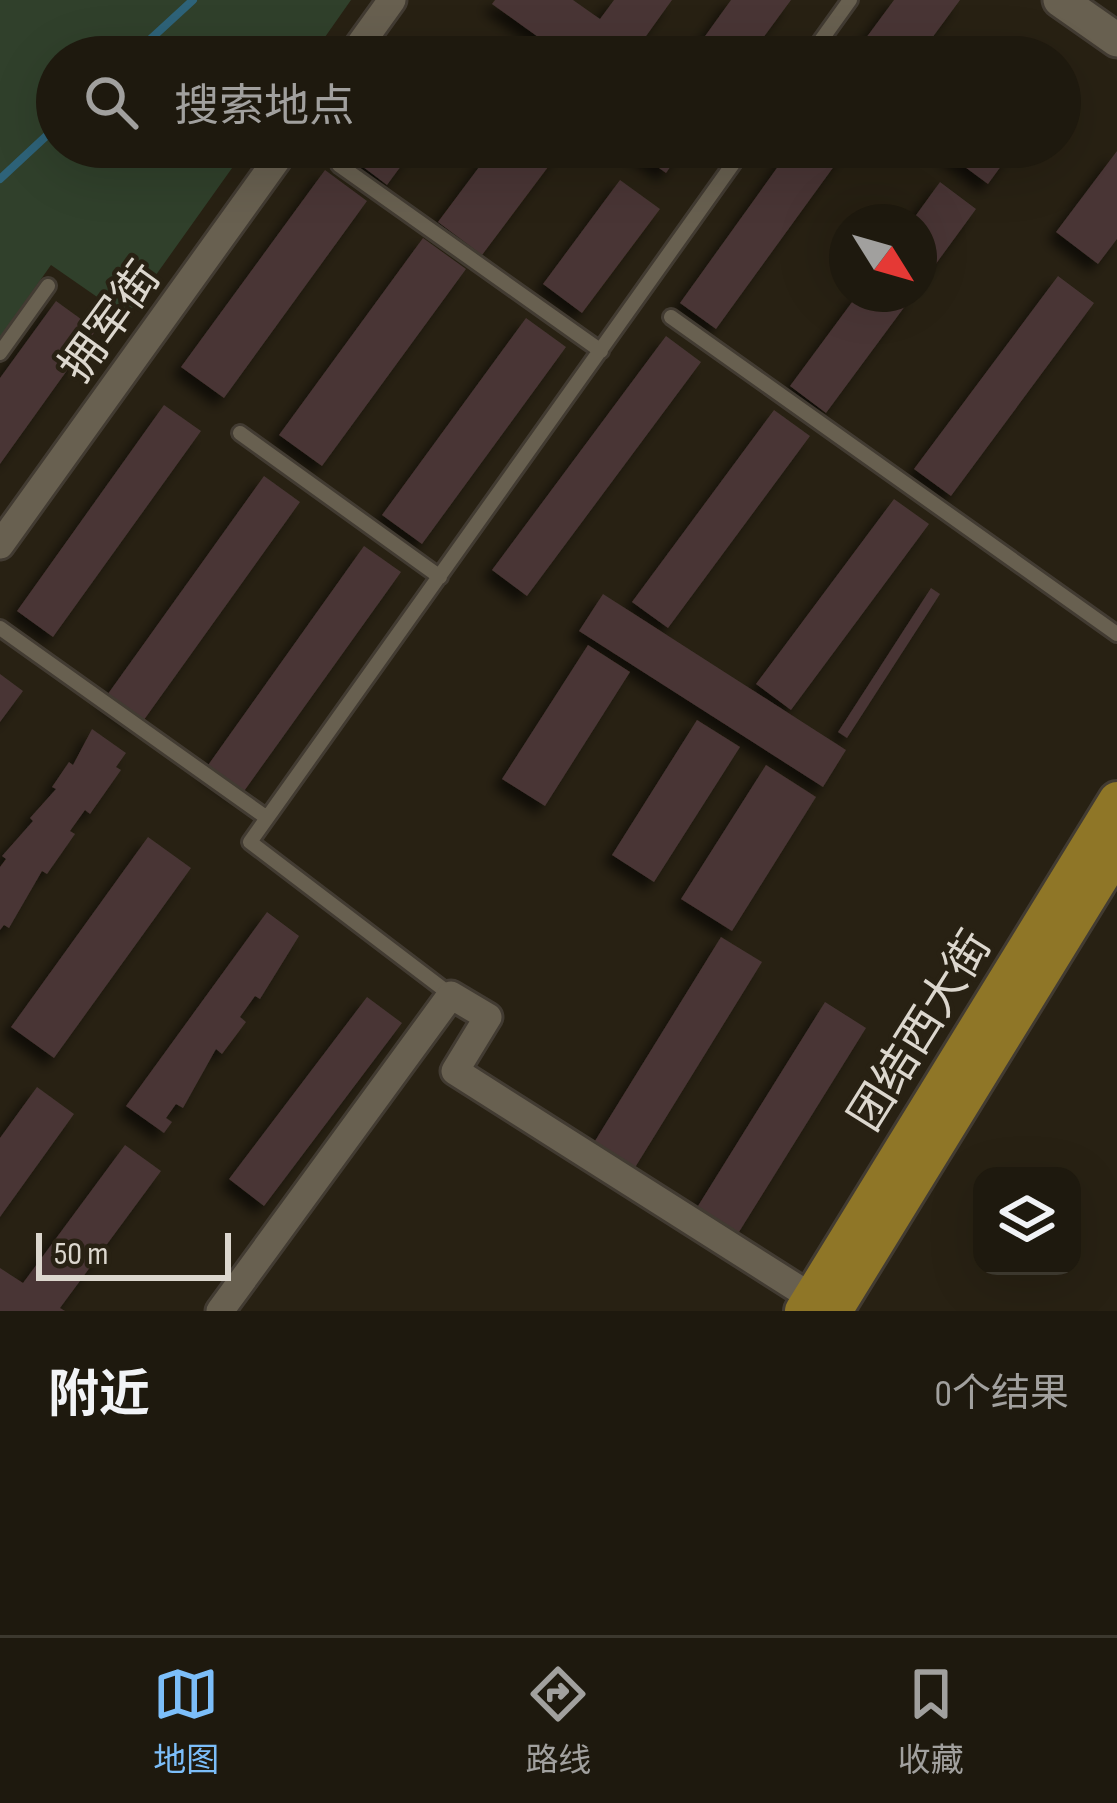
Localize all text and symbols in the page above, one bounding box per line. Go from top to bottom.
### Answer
search box [36,36,1081,168]
icon: search [78,69,144,135]
text: 搜索地点 [174,80,354,135]
north arrow [829,204,937,312]
street label: 拥军街 [49,252,173,393]
street label: 团结西大街 [838,921,1004,1141]
map controls [973,1167,1081,1275]
button: layers [973,1167,1081,1275]
scale bar [36,1227,231,1280]
text: 50 m [54,1234,108,1274]
text: 附近 [48,1365,150,1426]
text: 0个结果 [935,1371,1069,1418]
tab: 地图 [153,1661,219,1781]
tab: 路线 [525,1661,591,1781]
tab: 收藏 [898,1661,964,1781]

